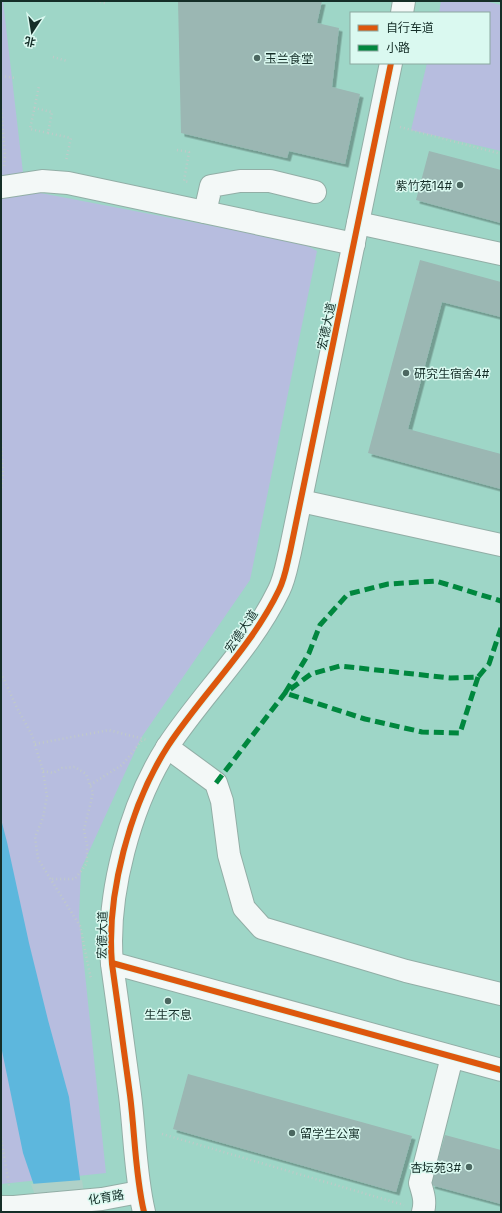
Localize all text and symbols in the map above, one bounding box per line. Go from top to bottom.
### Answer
north arrow [12,12,52,52]
legend [350,12,490,64]
text: 自行车道 [386,20,434,35]
text: 北 [23,34,37,50]
text: 小路 [386,40,410,55]
place label: 玉兰食堂 [265,51,313,66]
marker: 玉兰食堂 [252,53,262,63]
place label: 紫竹苑14# [396,178,452,193]
marker: 紫竹苑14# [455,180,465,190]
street label: 宏德大道 [314,301,338,351]
place label: 研究生宿舍4# [414,366,490,381]
marker: 研究生宿舍4# [401,368,411,378]
street label: 宏德大道 [221,607,261,655]
street label: 宏德大道 [94,911,110,959]
marker: 生生不息 [163,996,173,1006]
place label: 生生不息 [144,1007,192,1022]
place label: 留学生公寓 [300,1126,360,1141]
marker: 留学生公寓 [287,1128,297,1138]
place label: 杏坛苑3# [410,1160,461,1175]
marker: 杏坛苑3# [464,1162,474,1172]
street label: 化育路 [87,1186,125,1208]

